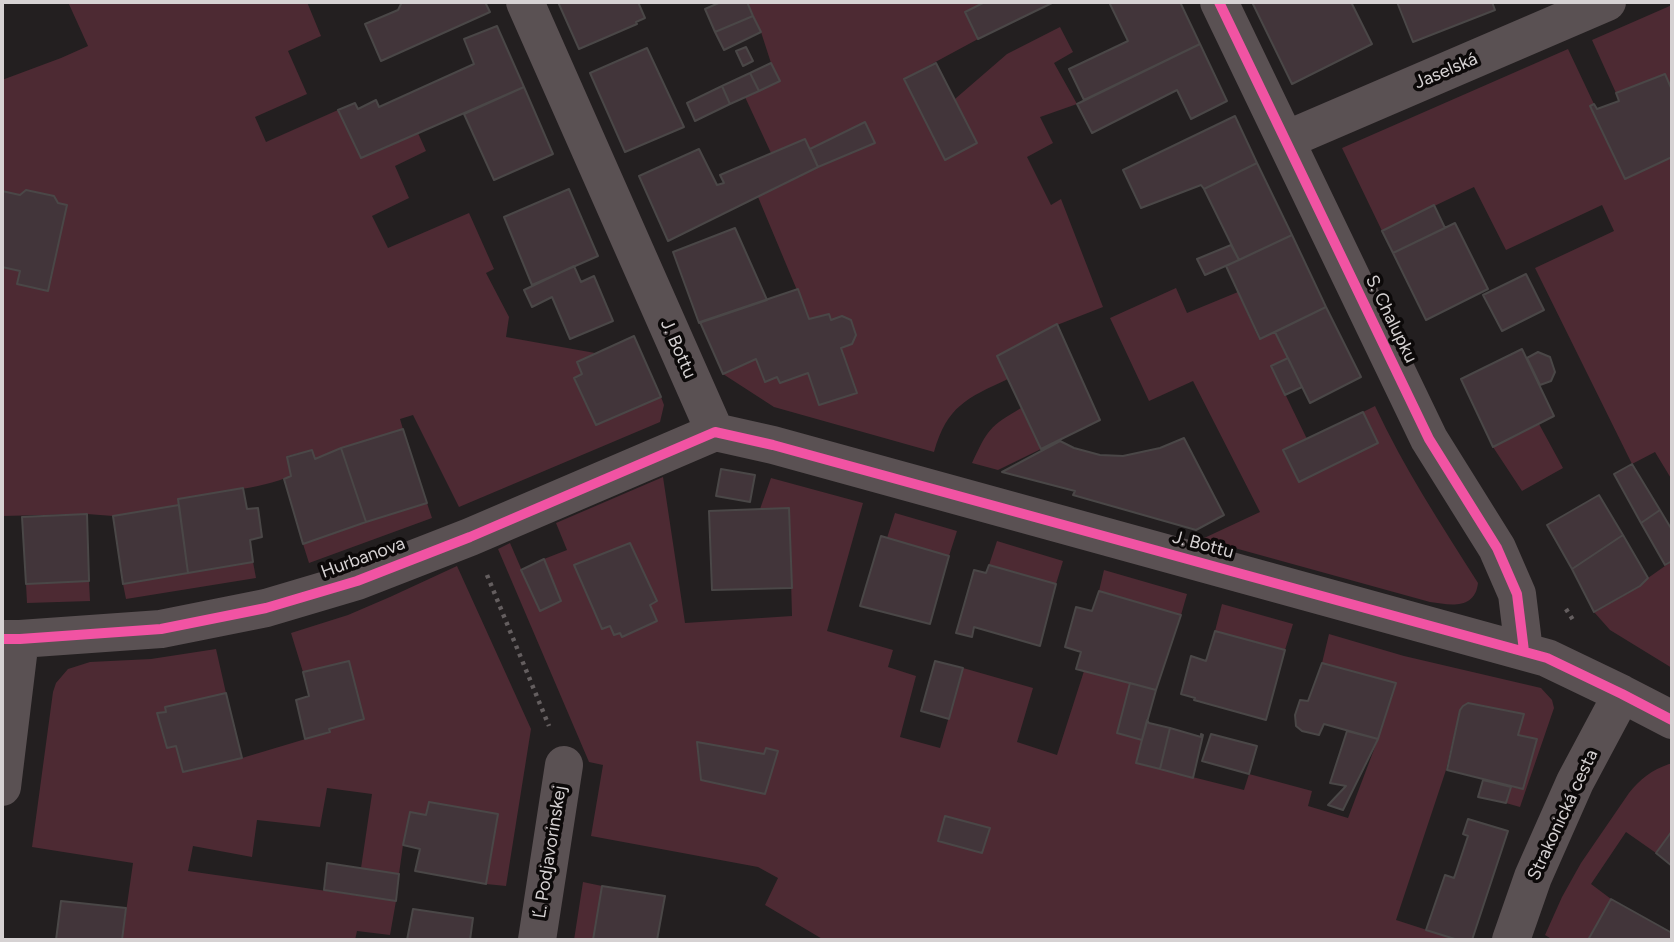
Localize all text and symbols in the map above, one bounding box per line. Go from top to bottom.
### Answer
street label: Jaselská [1411,48,1481,94]
street label: S. Chalupku [1361,272,1421,366]
street label: J. Bottu [655,316,701,382]
street label: J. Bottu [1170,526,1236,564]
street label: Hurbanova [318,533,408,583]
street label: Strakonická cesta [1523,746,1603,884]
street label: Ľ. Podjavorinskej [529,784,571,920]

